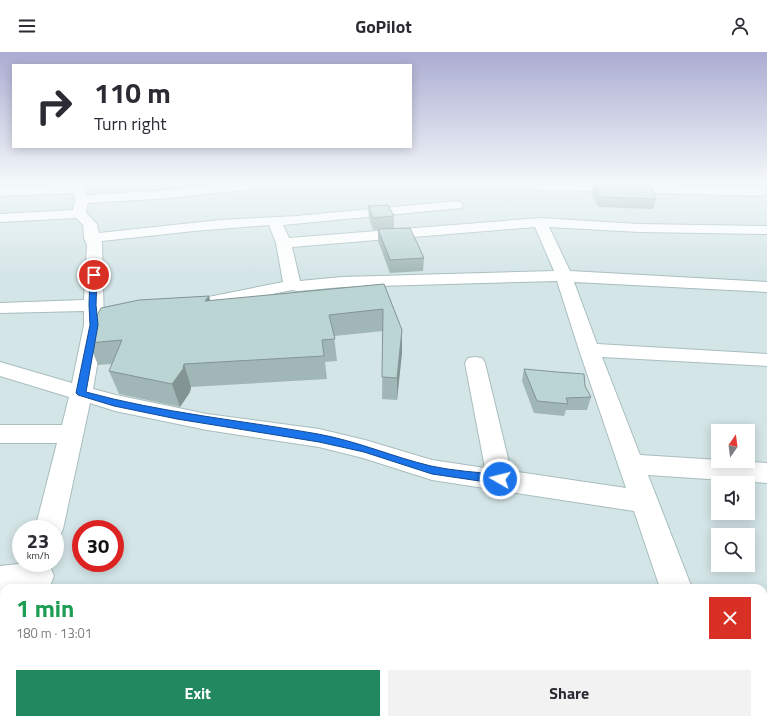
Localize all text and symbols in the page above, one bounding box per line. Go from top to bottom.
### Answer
text: GoPilot [355,13,412,40]
icon: menu [16,15,38,37]
icon: person [729,15,751,37]
text: 110 m [94,71,171,114]
icon: right [28,80,80,132]
text: Turn right [94,110,167,137]
pin [77,258,111,292]
icon: arrive [83,264,105,286]
north arrow [711,424,755,468]
map controls [711,424,755,572]
position arrow [479,458,521,500]
button: sound [711,476,755,520]
speed limit sign: 30 [72,520,124,572]
text: 23 [27,525,49,556]
button: search [711,528,755,572]
text: km/h [27,548,49,563]
text: 1 min [16,590,74,626]
button: close [709,597,751,639]
text: 180 m · 13:01 [16,623,92,643]
button: Exit [16,670,380,716]
button: Share [388,670,751,716]

